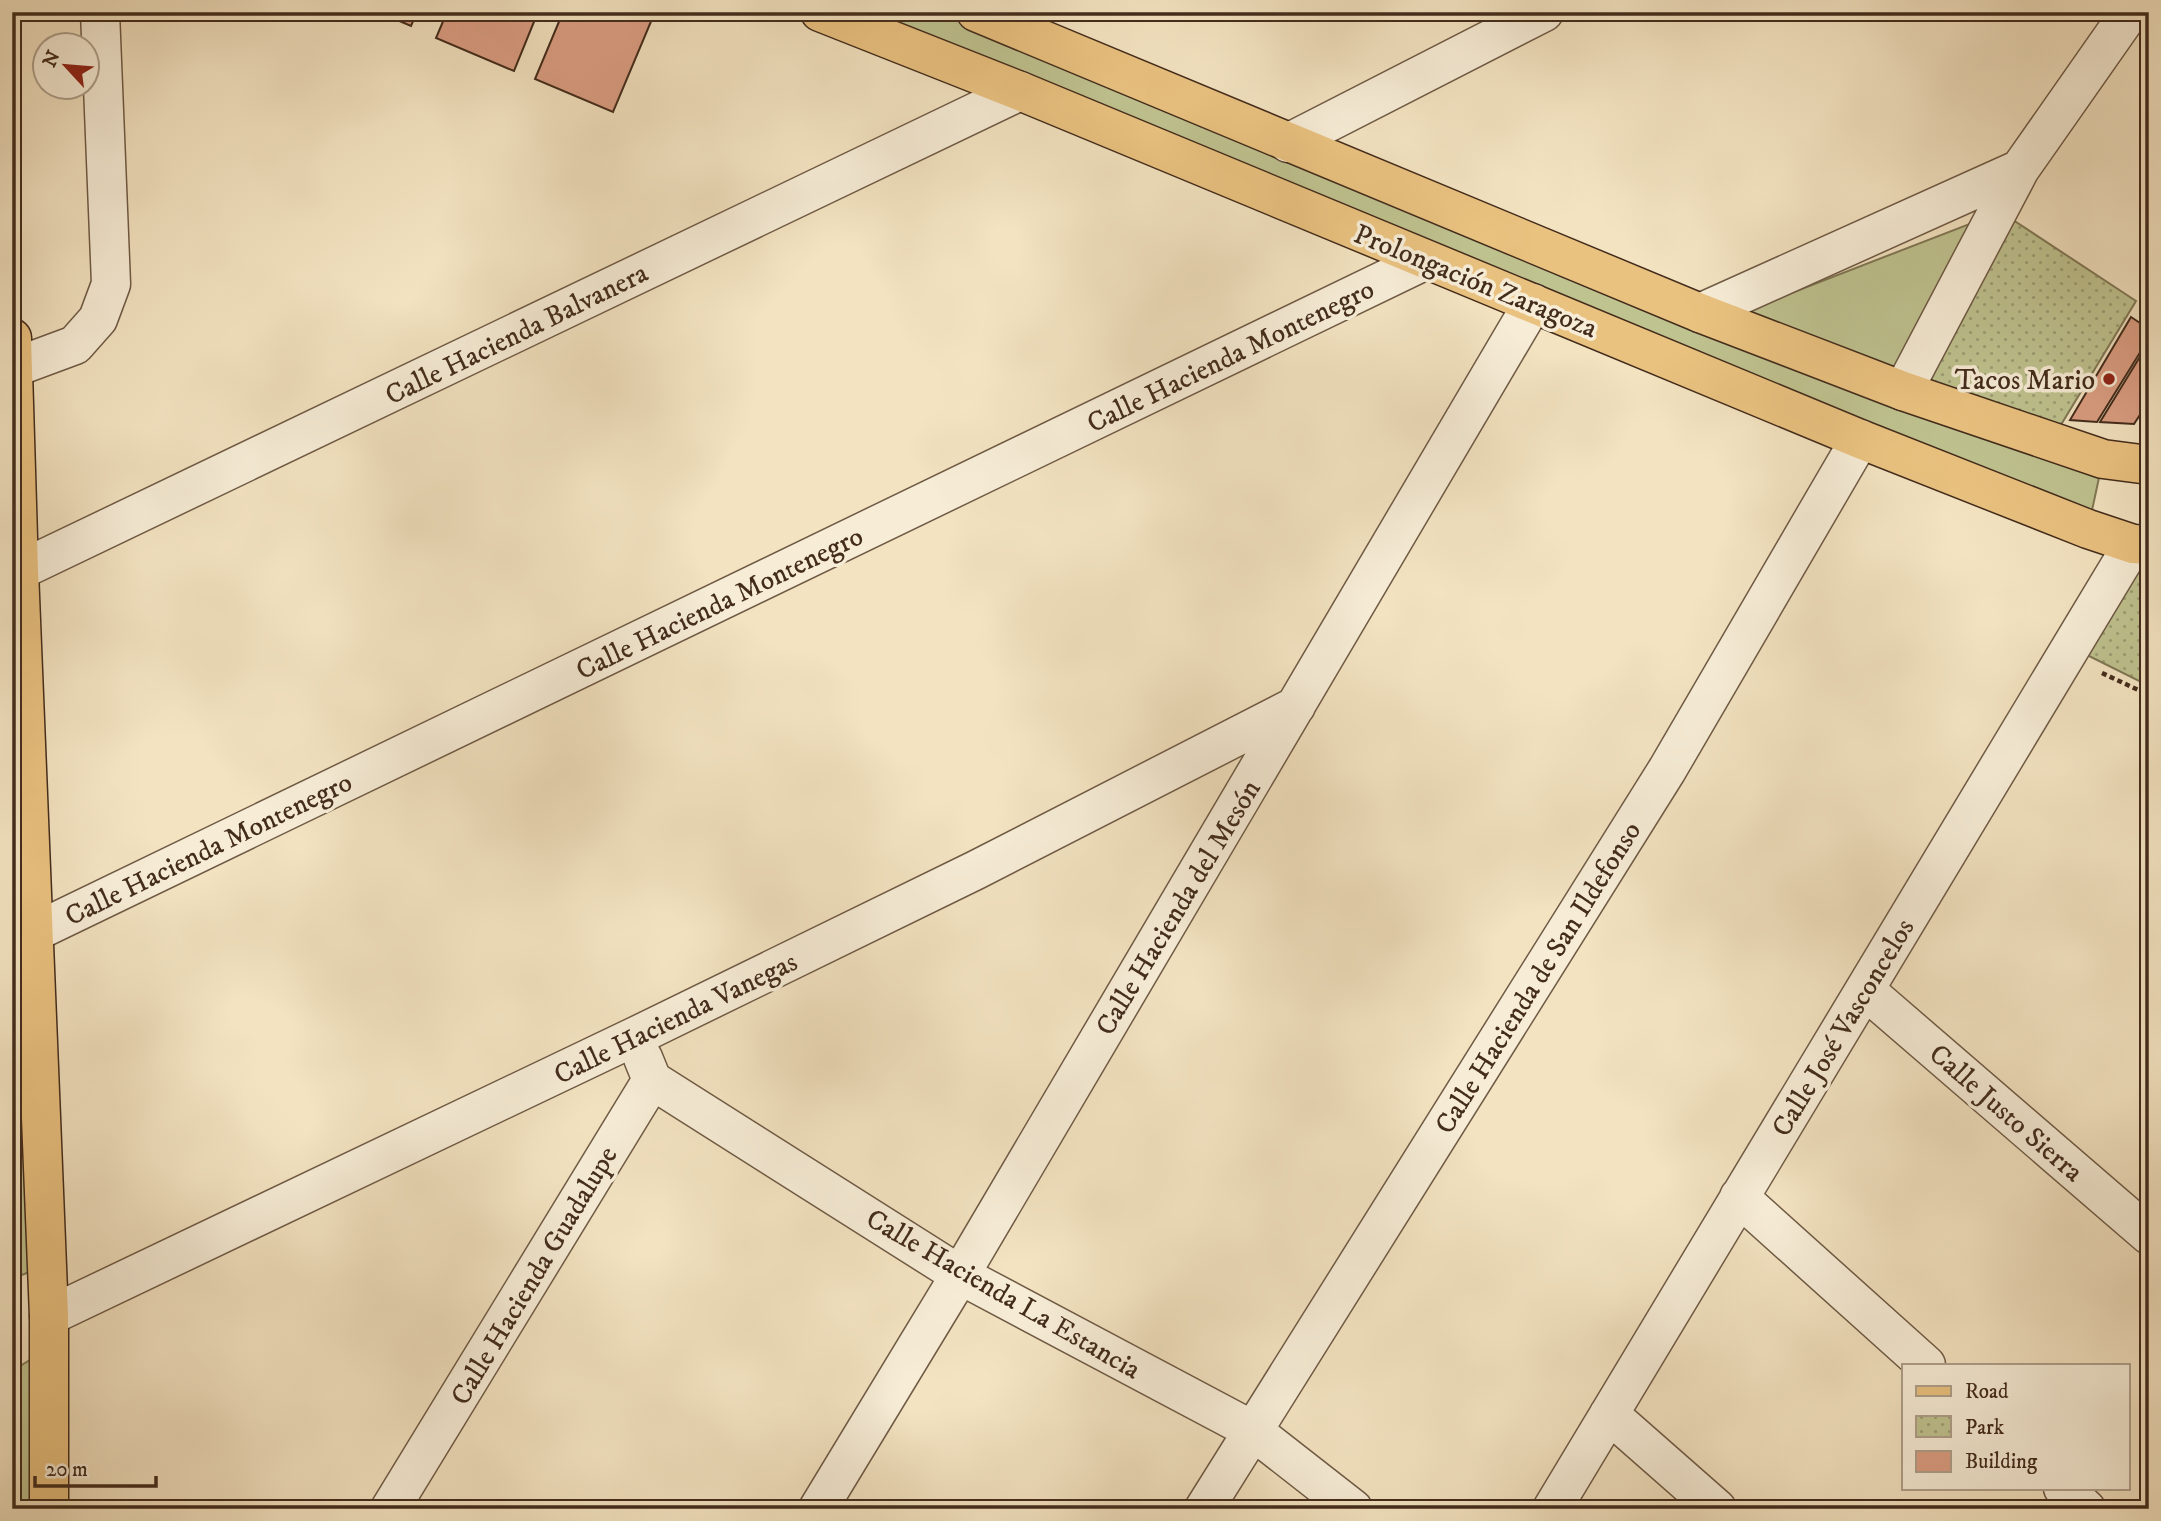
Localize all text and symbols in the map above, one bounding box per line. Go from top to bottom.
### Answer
north arrow [32,32,102,102]
text: N [38,47,66,71]
street label: Prolongación Zaragoza [1349,217,1602,346]
street label: Calle Hacienda Balvanera [380,255,654,413]
street label: Calle Hacienda Montenegro [1081,272,1380,441]
place label: Tacos Mario [1955,363,2095,398]
marker: Tacos Mario [2101,371,2117,387]
street label: Calle Hacienda Montenegro [570,519,869,688]
street label: Calle Hacienda Montenegro [59,765,358,934]
street label: Calle Hacienda del Mesón [1088,773,1269,1042]
street label: Calle Hacienda de San Ildefonso [1428,815,1649,1140]
street label: Calle José Vasconcelos [1764,912,1922,1143]
street label: Calle Hacienda Vanegas [548,944,803,1092]
street label: Calle Justo Sierra [1922,1037,2090,1190]
street label: Calle Hacienda Guadalupe [443,1140,625,1412]
street label: Calle Hacienda La Estancia [860,1201,1147,1387]
legend [1902,1364,2130,1490]
text: Road [1965,1379,2009,1405]
text: Park [1965,1415,2005,1441]
scale bar [35,1444,156,1488]
text: Building [1965,1449,2038,1475]
text: 20 m [46,1457,88,1483]

